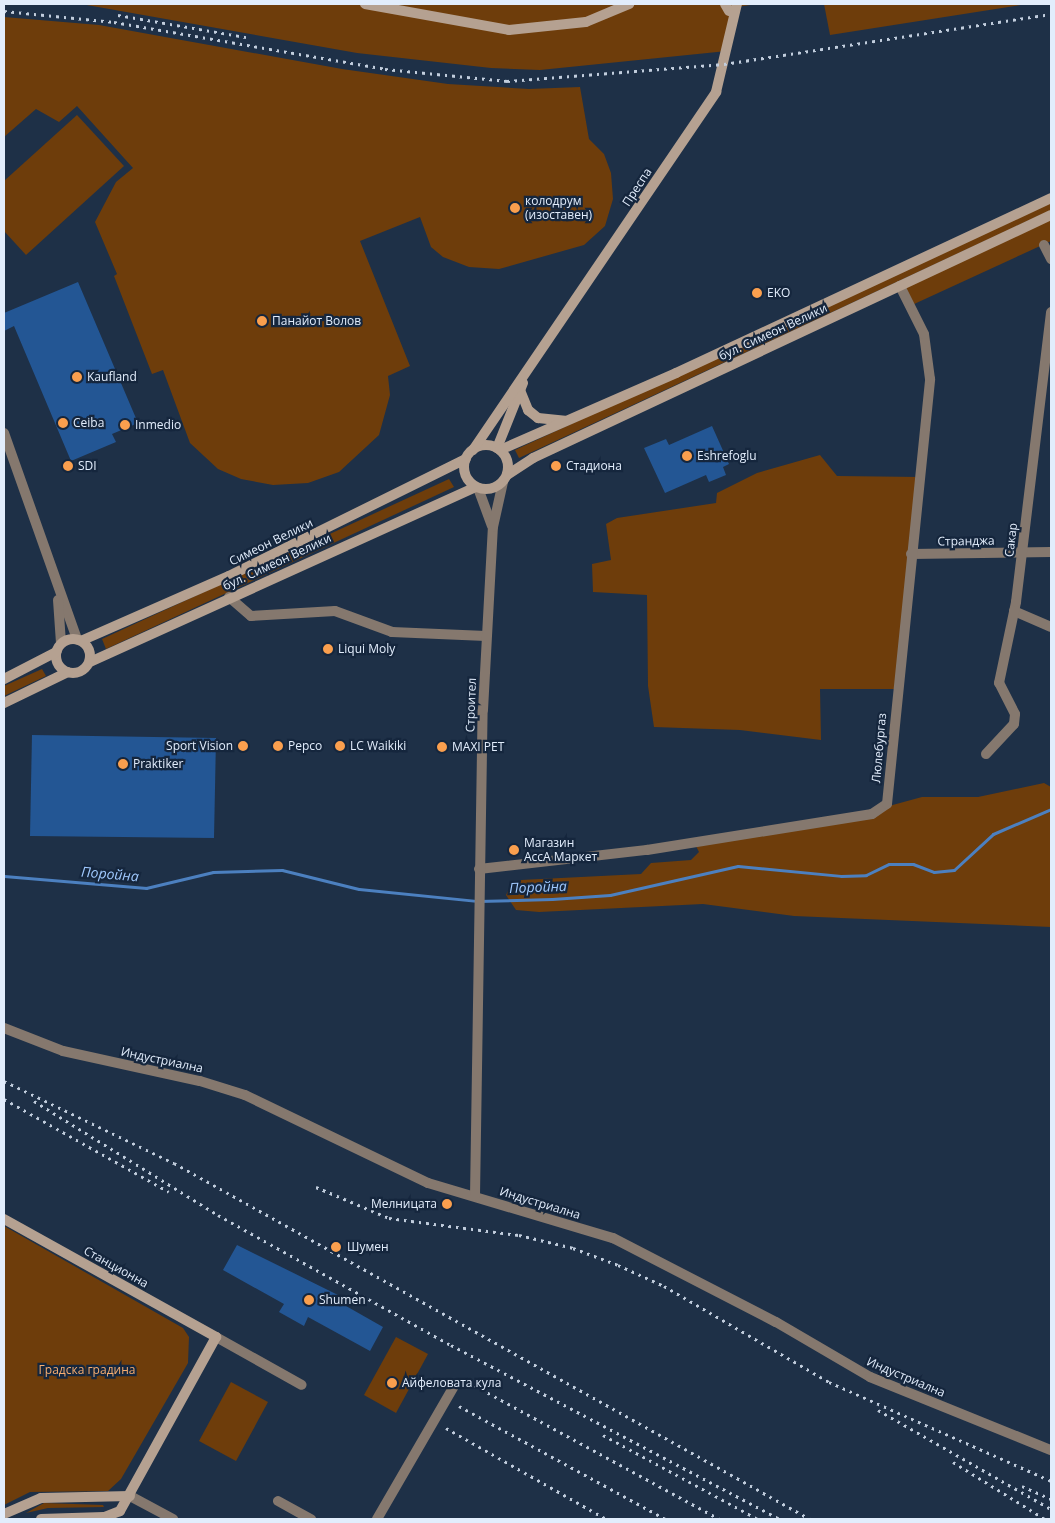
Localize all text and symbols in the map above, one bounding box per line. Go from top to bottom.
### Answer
street label: Преспа [619,165,655,209]
place label: колодрум (изоставен) [525,194,592,222]
marker: колодрум (изоставен) [509,202,521,214]
place label: EKO [767,286,790,300]
marker: EKO [751,287,763,299]
street label: бул. Симеон Велики [717,301,829,363]
place label: Панайот Волов [272,314,361,328]
marker: Панайот Волов [256,315,268,327]
place label: Kaufland [87,370,137,384]
marker: Kaufland [71,371,83,383]
place label: Ceiba [73,416,104,430]
marker: Ceiba [57,417,69,429]
place label: Inmedio [135,418,181,432]
marker: Inmedio [119,419,131,431]
place label: Eshrefoglu [697,449,757,463]
marker: Eshrefoglu [681,450,693,462]
place label: SDI [78,459,97,473]
place label: Стадиона [566,459,622,473]
marker: SDI [62,460,74,472]
marker: Стадиона [550,460,562,472]
street label: Симеон Велики [227,515,315,569]
street label: Сакар [1002,522,1020,558]
street label: бул. Симеон Велики [221,531,333,593]
street label: Странджа [937,533,995,549]
place label: Liqui Moly [338,642,395,656]
marker: Liqui Moly [322,643,334,655]
street label: Строител [463,677,479,733]
street label: Люлебургаз [869,712,889,784]
place label: Sport Vision [166,739,233,753]
place label: Pepco [288,739,322,753]
place label: LC Waikiki [350,739,406,753]
marker: Sport Vision [237,740,249,752]
marker: Pepco [272,740,284,752]
marker: LC Waikiki [334,740,346,752]
place label: MAXI PET [452,740,504,754]
marker: MAXI PET [436,741,448,753]
place label: Praktiker [133,757,183,771]
marker: Praktiker [117,758,129,770]
place label: Магазин АссА Маркет [524,836,597,864]
marker: Магазин АссА Маркет [508,844,520,856]
water label: Поройна [81,863,139,885]
water label: Поройна [509,878,567,896]
street label: Индустриална [120,1044,204,1076]
street label: Индустриална [498,1184,582,1222]
place label: Мелницата [371,1197,437,1211]
marker: Мелницата [441,1198,453,1210]
marker: Шумен [329,1240,343,1254]
place label: Шумен [347,1240,389,1254]
street label: Станционна [81,1243,151,1291]
place label: Shumen [319,1293,366,1307]
marker: Shumen [303,1294,315,1306]
street label: Индустриална [865,1354,947,1400]
park label: Градска градина [39,1363,135,1377]
place label: Айфеловата кула [402,1376,501,1390]
marker: Айфеловата кула [386,1377,398,1389]

